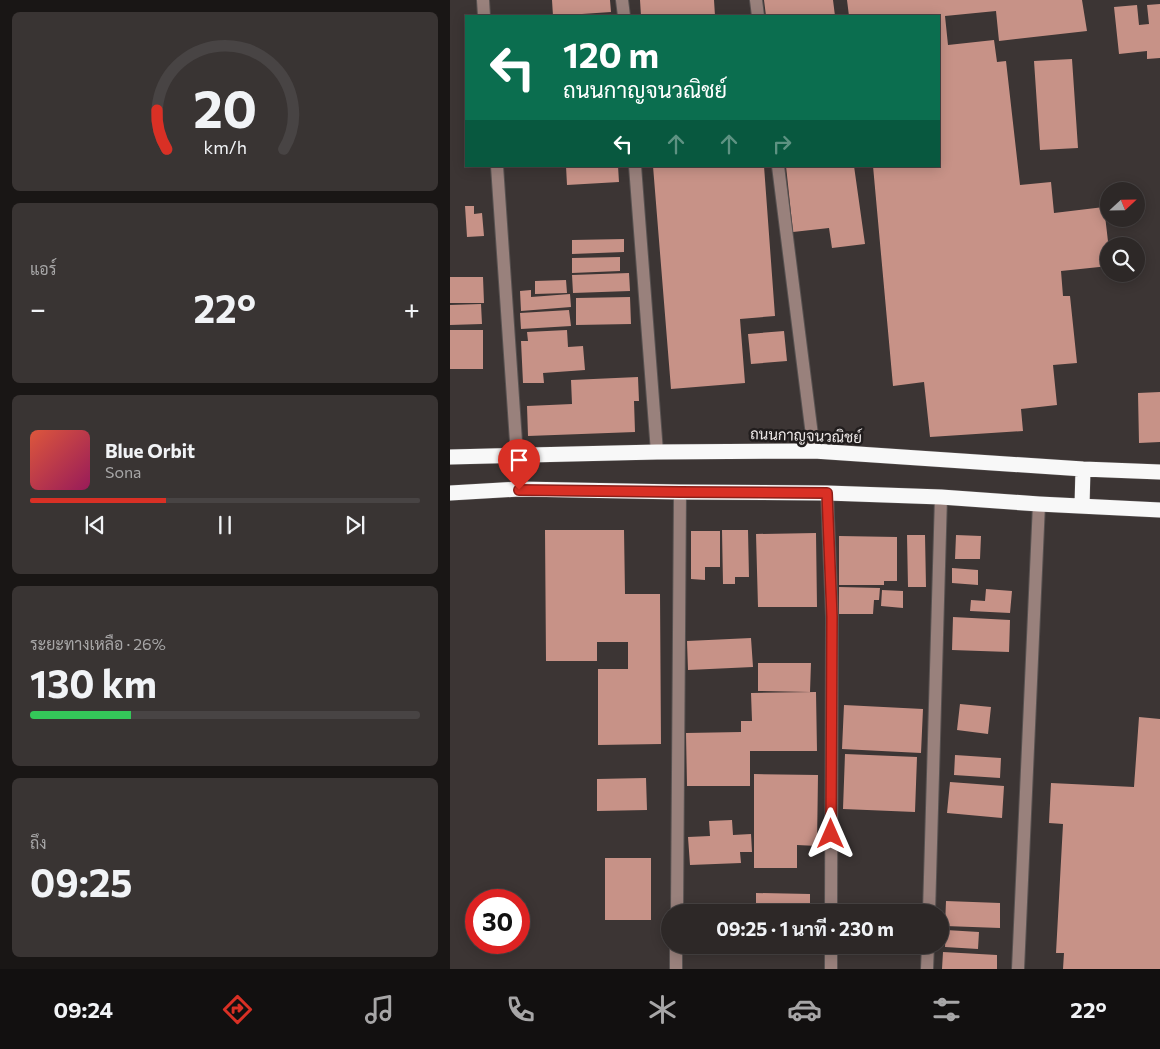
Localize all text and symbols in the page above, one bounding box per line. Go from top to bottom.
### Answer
text: 120 m [563,32,659,75]
icon: left [480,35,545,100]
text: 20 [193,75,257,139]
text: ถนนกาญจนวณิชย์ [563,76,727,103]
icon: left [609,130,637,158]
icon: ahead [662,130,690,158]
icon: ahead [715,130,743,158]
icon: right [768,130,796,158]
text: km/h [203,136,247,158]
north arrow [1100,182,1145,228]
map controls [1100,182,1145,282]
button: search [1100,237,1145,282]
text: แอร์ [30,259,56,278]
text: 22° [193,284,256,331]
text: − [30,291,46,325]
text: + [404,291,420,325]
street label: ถนนกาญจนวณิชย์ [750,424,862,447]
text: Blue Orbit [105,439,195,462]
pin [498,439,540,490]
icon: arrive [505,446,533,474]
text: Sona [105,462,141,481]
icon: previous [81,511,109,539]
icon: pause [211,511,239,539]
icon: next [341,511,369,539]
text: ระยะทางเหลือ · 26% [30,634,166,653]
text: 130 km [30,659,157,706]
position arrow [804,807,856,859]
text: ถึง [30,833,47,852]
text: 09:25 [30,858,133,905]
speed limit sign: 30 [465,889,530,954]
text: 09:25 · 1 นาที · 230 m [716,917,894,940]
icon: directions [220,992,255,1027]
icon: music [362,992,397,1027]
icon: phone [503,992,538,1027]
icon: climate [645,992,680,1027]
icon: car [787,992,822,1027]
icon: filters [929,992,964,1027]
text: 09:24 [53,996,113,1023]
text: 22° [1070,996,1107,1023]

